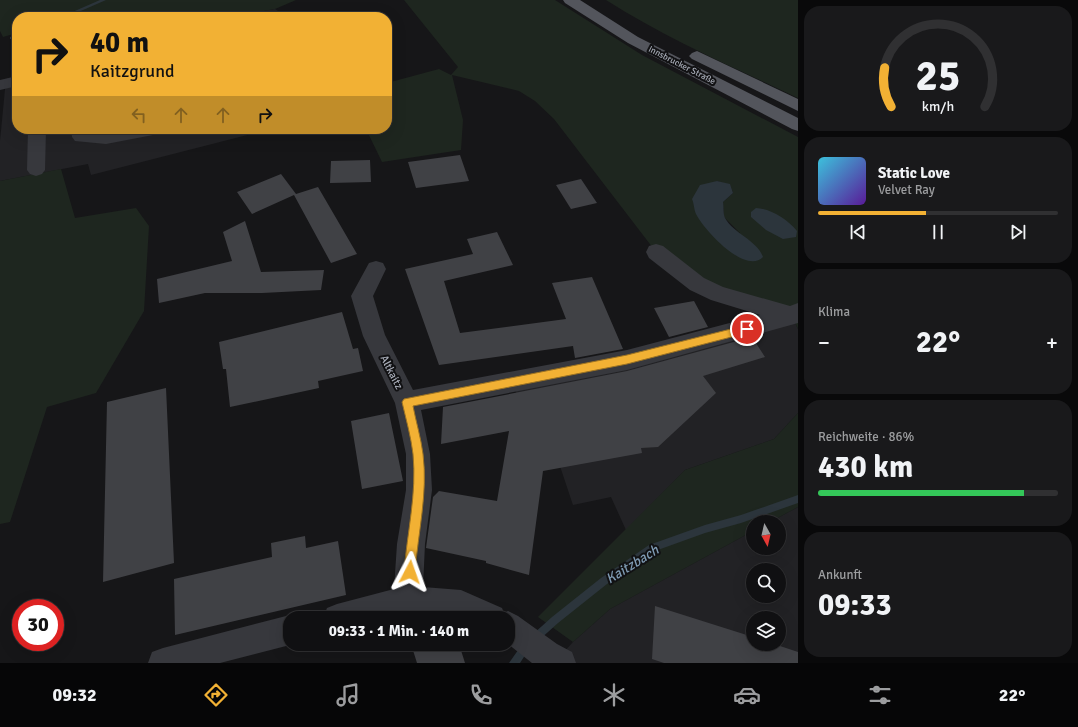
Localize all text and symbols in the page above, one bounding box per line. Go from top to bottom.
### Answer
text: 40 m [90,26,149,60]
icon: right [24,28,76,80]
street label: Innsbrucker Straße [646,44,718,87]
text: 25 [916,51,960,102]
text: Kaitzgrund [90,60,175,82]
text: km/h [922,97,954,114]
icon: left [128,104,150,126]
icon: ahead [170,104,192,126]
icon: ahead [212,104,234,126]
icon: right [254,104,276,126]
text: Static Love [878,164,950,182]
text: Velvet Ray [878,182,935,198]
icon: previous [847,221,869,243]
icon: pause [927,221,949,243]
icon: next [1007,221,1029,243]
text: Klima [818,304,850,320]
pin [730,312,764,346]
icon: arrive [736,318,758,340]
text: 22° [916,324,960,361]
text: − [818,329,830,356]
text: + [1046,329,1058,356]
street label: Altkaitz [377,353,406,392]
text: Reichweite · 86% [818,429,914,445]
text: 430 km [818,449,913,486]
north arrow [746,515,786,555]
map controls [746,515,786,651]
water label: Kaitzbach [603,541,662,587]
position arrow [389,551,431,593]
button: search [746,563,786,603]
text: Ankunft [818,567,862,583]
text: 09:33 [818,587,892,624]
speed limit sign: 30 [12,599,64,651]
button: layers [746,611,786,651]
text: 09:33 · 1 Min. · 140 m [329,622,469,640]
icon: directions [202,681,230,709]
icon: music [334,681,362,709]
icon: phone [467,681,495,709]
icon: climate [600,681,628,709]
icon: car [733,681,761,709]
icon: filters [866,681,894,709]
text: 09:32 [52,684,97,706]
text: 22° [999,684,1026,706]

